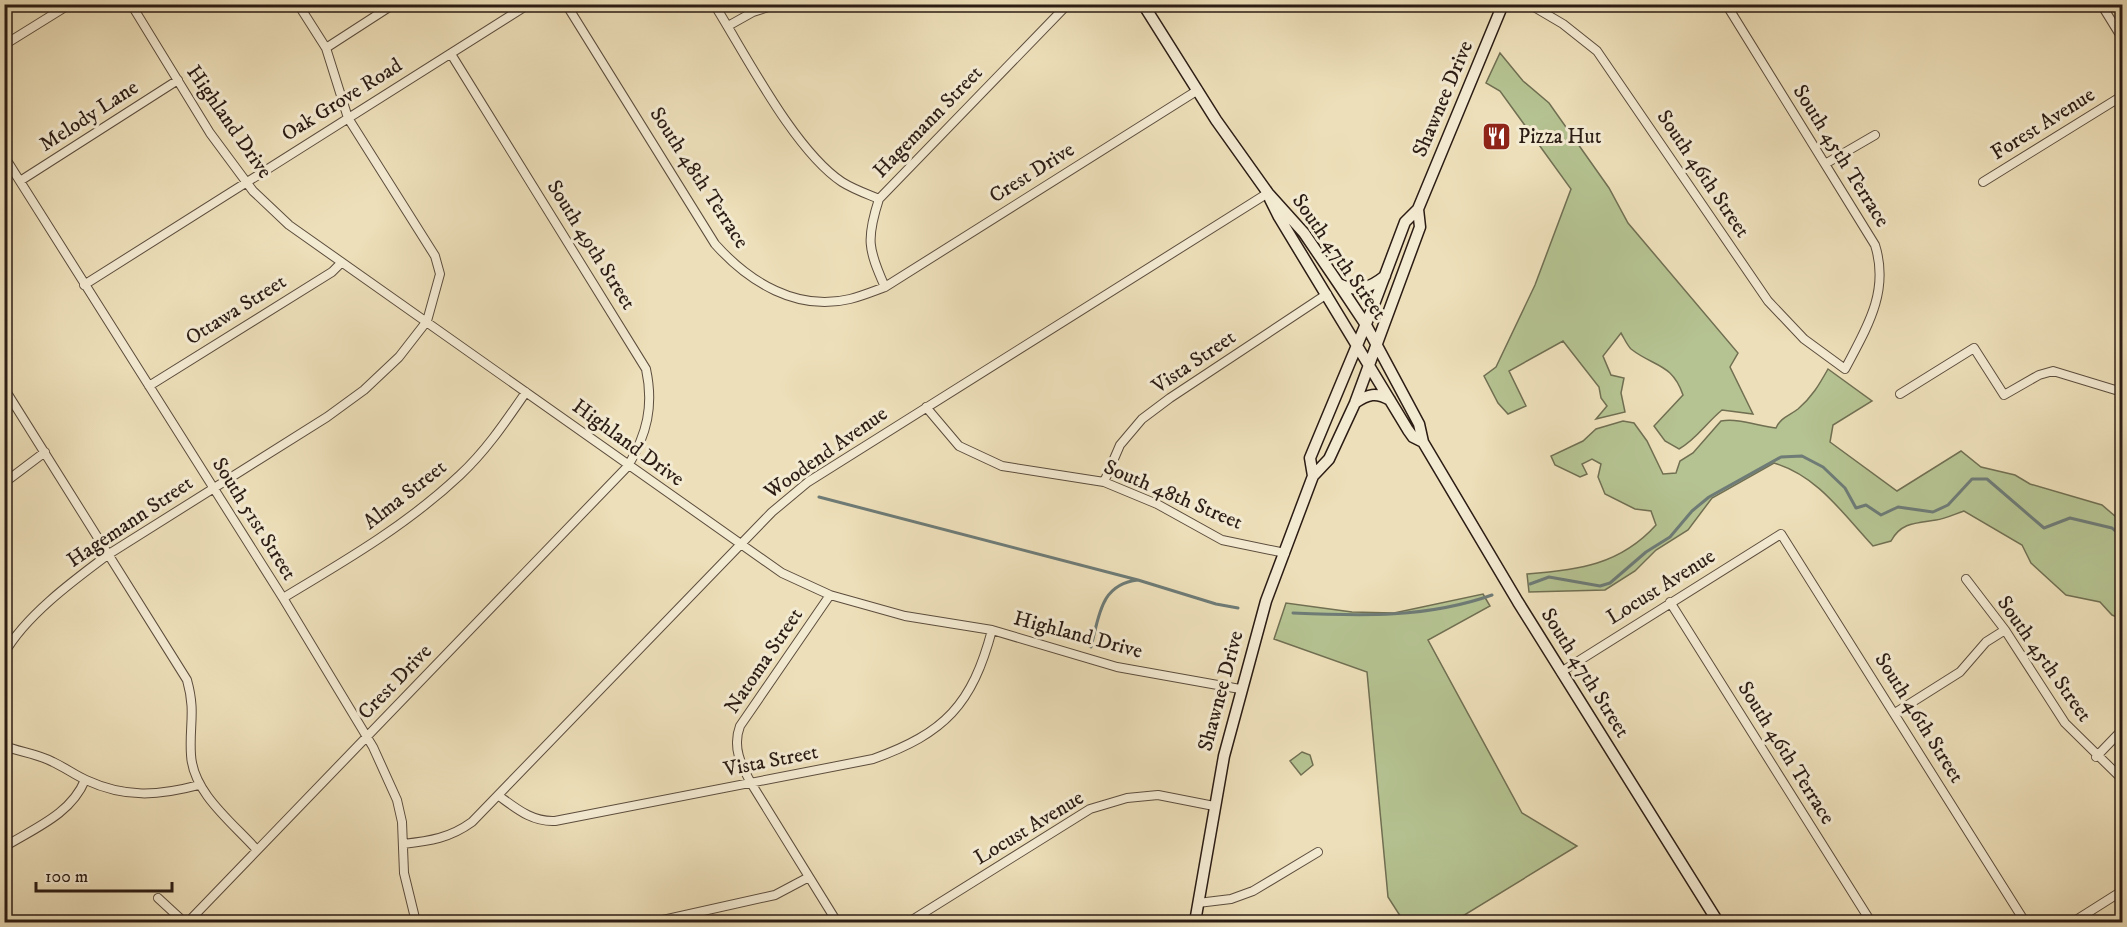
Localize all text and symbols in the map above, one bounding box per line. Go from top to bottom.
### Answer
street label: Shawnee Drive [1407,37,1479,161]
street label: Oak Grove Road [277,52,408,147]
street label: Highland Drive [180,60,278,184]
street label: Hagemann Street [868,60,988,184]
street label: Melody Lane [35,74,144,158]
street label: South 45th Terrace [1787,80,1895,232]
street label: Forest Avenue [1986,82,2100,166]
street label: South 48th Terrace [644,102,755,254]
street label: South 46th Street [1651,105,1755,243]
restaurant icon: Pizza Hut [1481,121,1513,153]
place label: Pizza Hut [1518,124,1602,150]
street label: Crest Drive [985,137,1080,209]
street label: South 49th Street [541,175,641,315]
street label: South 47th Street [1286,189,1392,325]
street label: Ottawa Street [181,269,291,351]
street label: Vista Street [1146,324,1241,400]
street label: Highland Drive [567,394,689,493]
street label: Woodend Avenue [759,401,893,506]
street label: South 51st Street [206,453,302,585]
street label: Alma Street [358,454,452,536]
street label: South 48th Street [1100,454,1246,536]
street label: Hagemann Street [62,470,198,574]
street label: Locust Avenue [1602,543,1720,631]
street label: South 45th Street [1991,591,2097,727]
street label: Natoma Street [719,603,809,719]
street label: South 47th Street [1535,603,1635,743]
street label: Highland Drive [1011,605,1145,665]
street label: Shawnee Drive [1192,628,1250,754]
street label: Crest Drive [353,638,438,725]
street label: South 46th Street [1869,648,1970,788]
street label: South 46th Terrace [1732,677,1841,830]
street label: Vista Street [721,739,821,783]
street label: Locust Avenue [969,785,1089,871]
scale bar [36,855,172,893]
text: 100 m [45,866,88,888]

